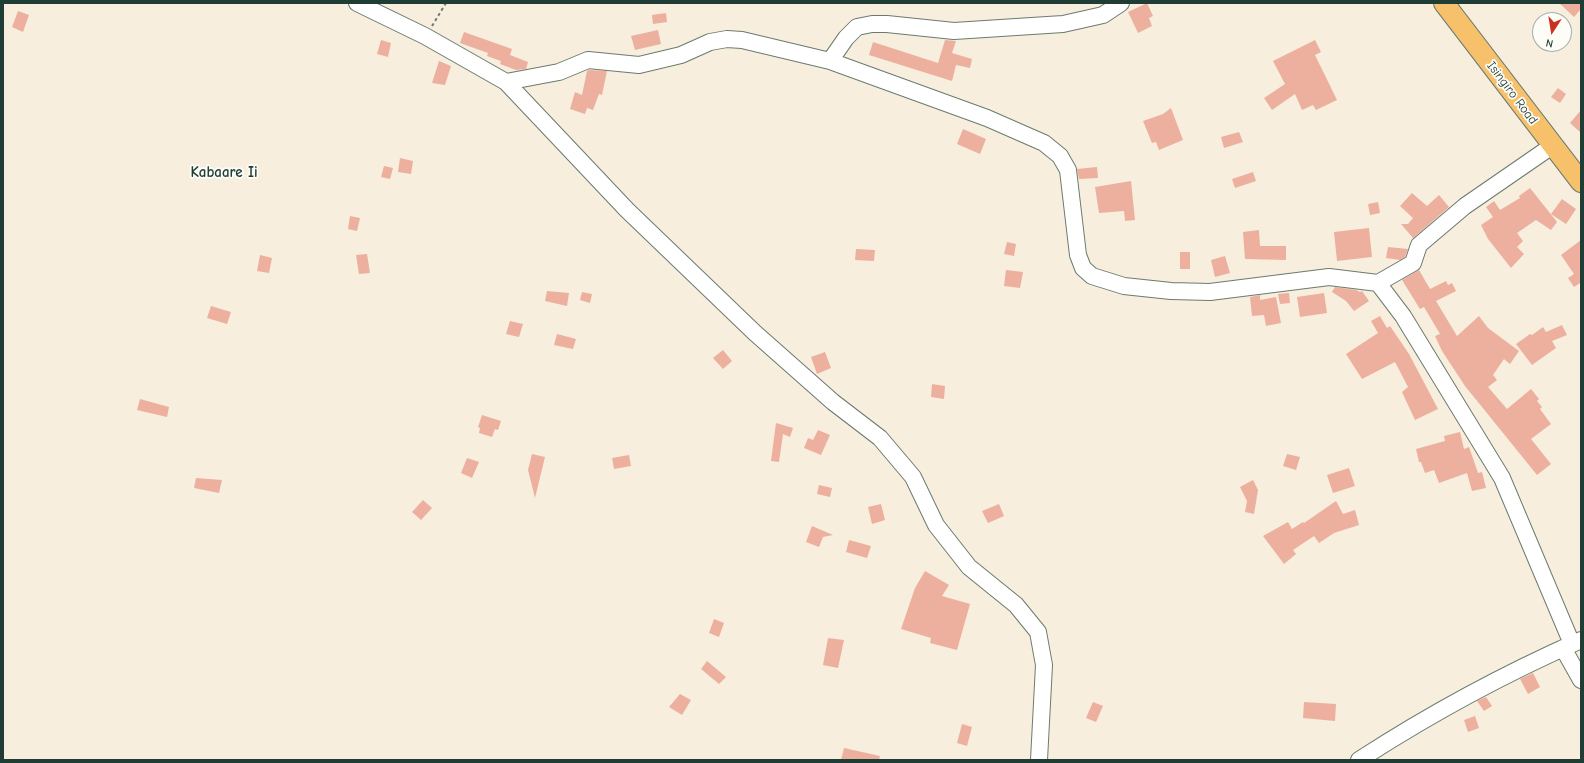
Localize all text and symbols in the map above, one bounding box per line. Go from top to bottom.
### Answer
north arrow [1532,12,1572,52]
text: N [1545,36,1554,50]
street label: Isingiro Road [1483,58,1541,128]
district label: Kabaare Ii [190,164,258,182]

